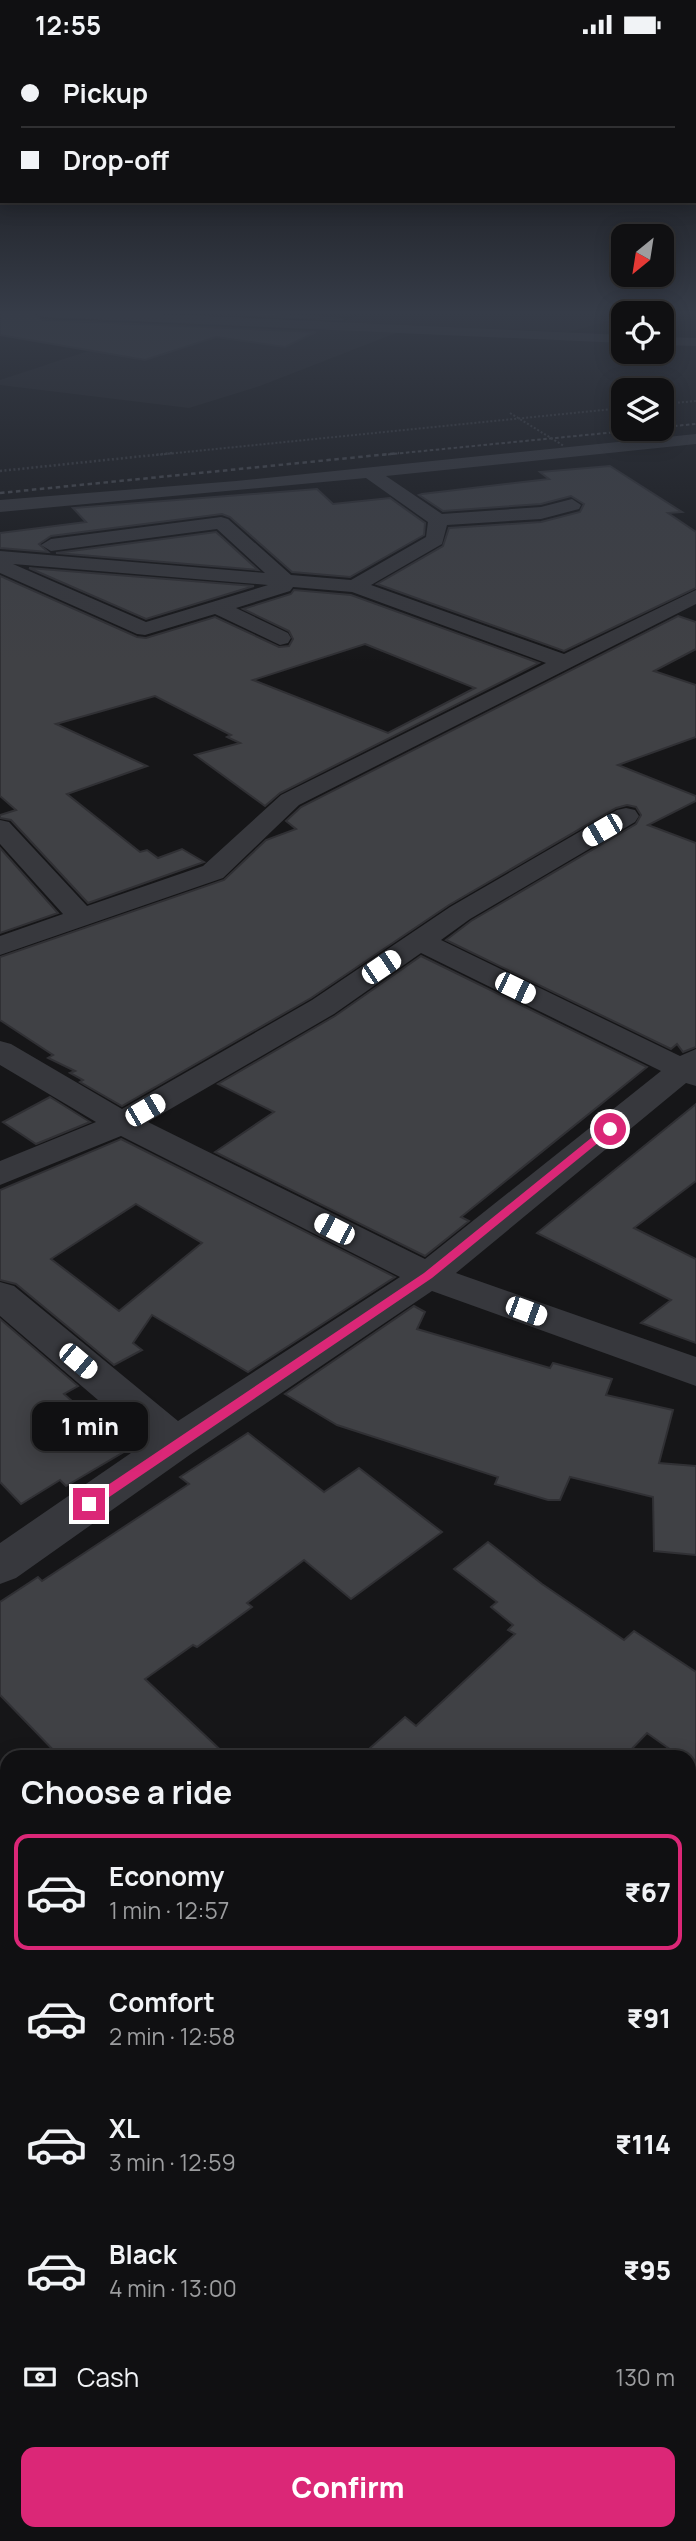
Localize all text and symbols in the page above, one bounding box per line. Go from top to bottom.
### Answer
text: 12:55 [35,7,101,43]
text: Pickup [63,75,148,111]
text: Drop-off [63,142,169,178]
north arrow [611,224,674,287]
map controls [611,224,674,441]
button: locate [611,301,674,364]
button: layers [611,378,674,441]
car [579,810,626,850]
car [358,947,405,987]
car [492,969,539,1007]
car [122,1090,169,1130]
route start [594,1113,626,1145]
car [311,1210,358,1248]
car [503,1294,550,1328]
car [56,1339,101,1383]
callout: 1 min [31,1403,147,1451]
text: 1 min [61,1410,119,1442]
route end [73,1488,105,1520]
text: Choose a ride [21,1770,232,1814]
text: Economy [109,1858,224,1894]
icon: car [25,1861,88,1924]
text: ₹67 [624,1874,671,1910]
text: 1 min · 12:57 [109,1894,229,1926]
text: Comfort [109,1984,215,2020]
icon: car [25,1987,88,2050]
text: ₹91 [627,2000,671,2036]
text: 2 min · 12:58 [109,2020,235,2052]
text: XL [109,2110,140,2146]
icon: car [25,2113,88,2176]
text: ₹114 [615,2126,671,2162]
text: 3 min · 12:59 [109,2146,236,2178]
text: Black [109,2236,177,2272]
icon: car [25,2239,88,2302]
text: ₹95 [623,2252,671,2288]
text: 4 min · 13:00 [109,2272,237,2304]
icon: cash [21,2358,59,2396]
text: Cash [77,2359,139,2395]
text: 130 m [615,2361,675,2393]
button: Confirm [21,2447,675,2527]

